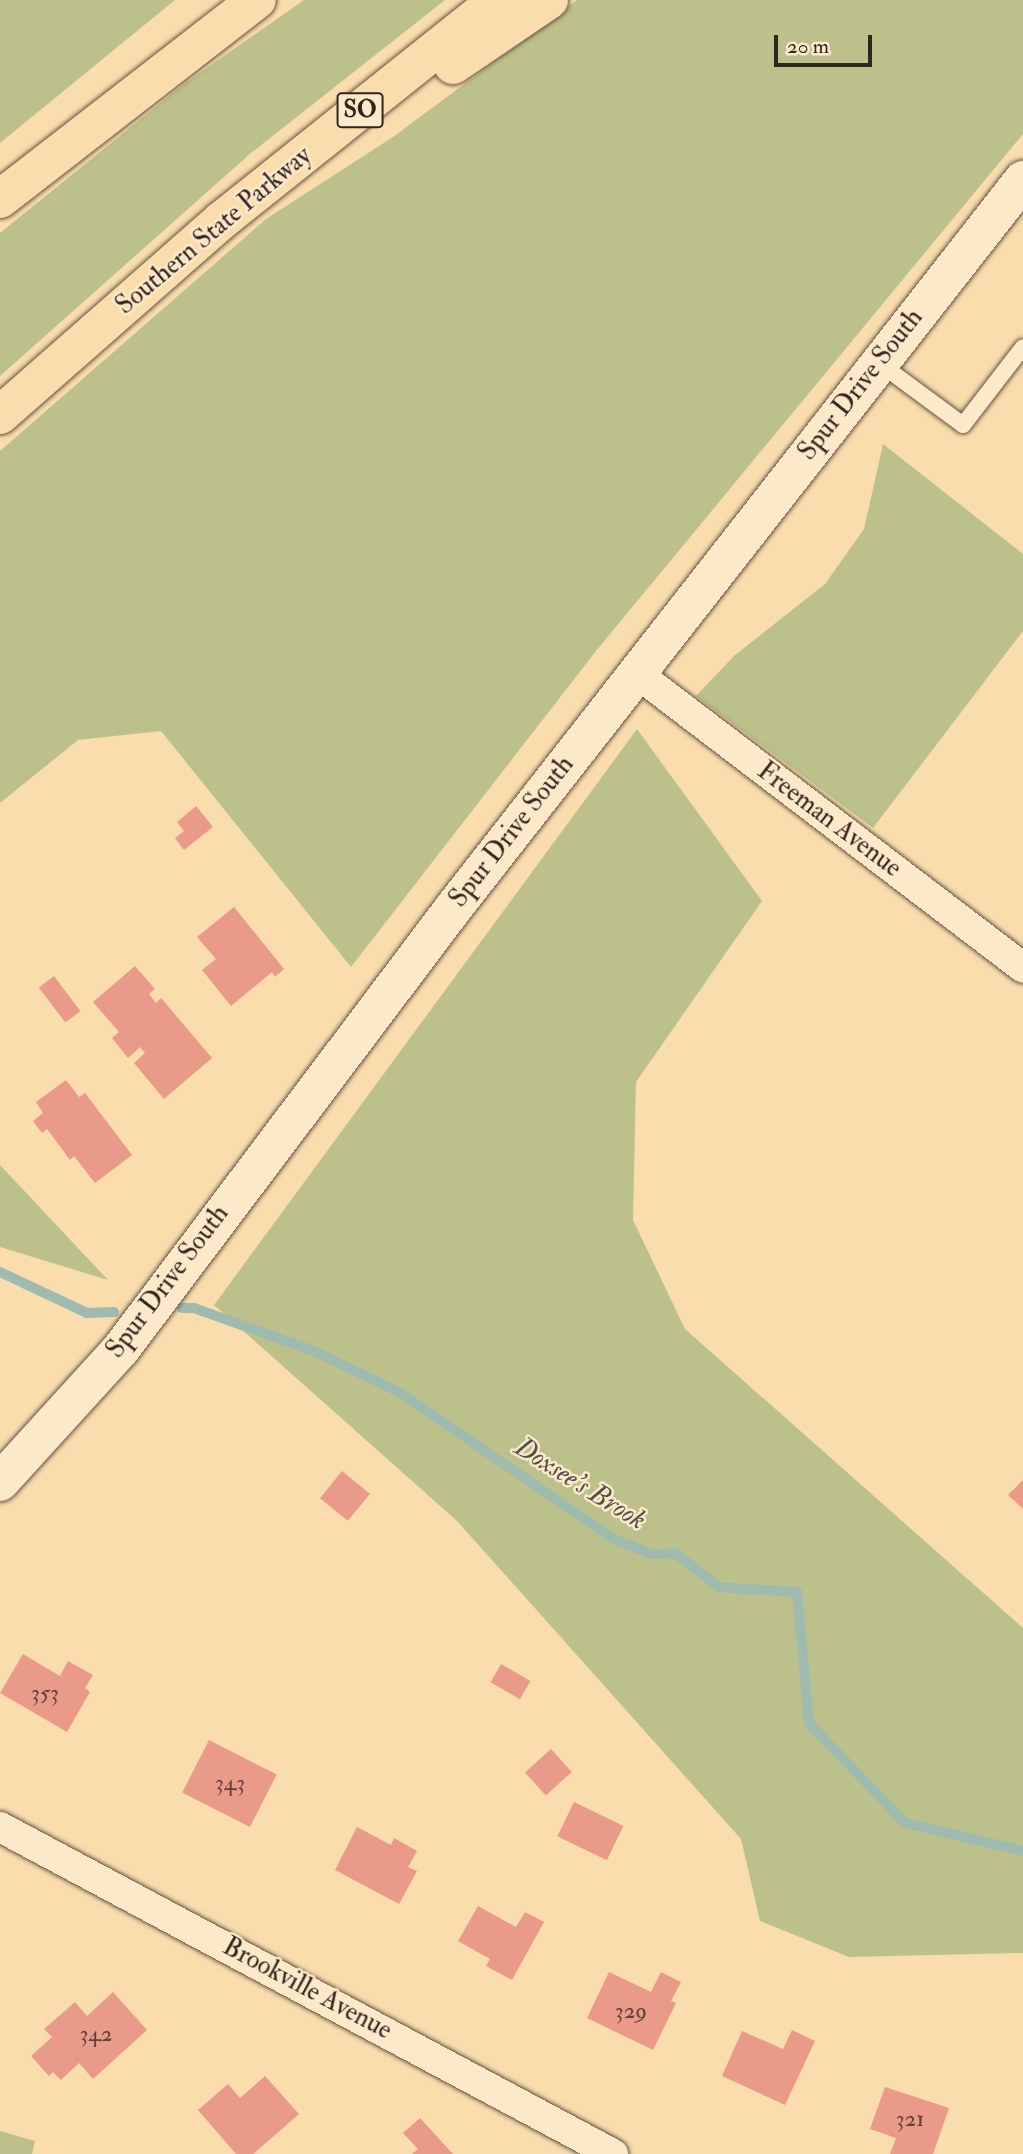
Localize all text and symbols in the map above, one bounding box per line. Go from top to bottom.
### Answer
scale bar [778,21,876,65]
text: 20 m [787,33,829,60]
road number: SO [336,90,384,130]
street label: Southern State Parkway [110,140,318,322]
street label: Spur Drive South [792,303,930,467]
street label: Spur Drive South [443,750,581,914]
street label: Freeman Avenue [751,756,907,884]
street label: Spur Drive South [100,1199,236,1365]
water label: Doxsee's Brook [508,1430,652,1538]
house number: 353 [31,1679,59,1707]
house number: 343 [215,1769,245,1797]
street label: Brookville Avenue [217,1931,397,2047]
house number: 329 [615,1997,647,2025]
house number: 342 [80,2020,112,2048]
house number: 321 [896,2105,924,2133]

